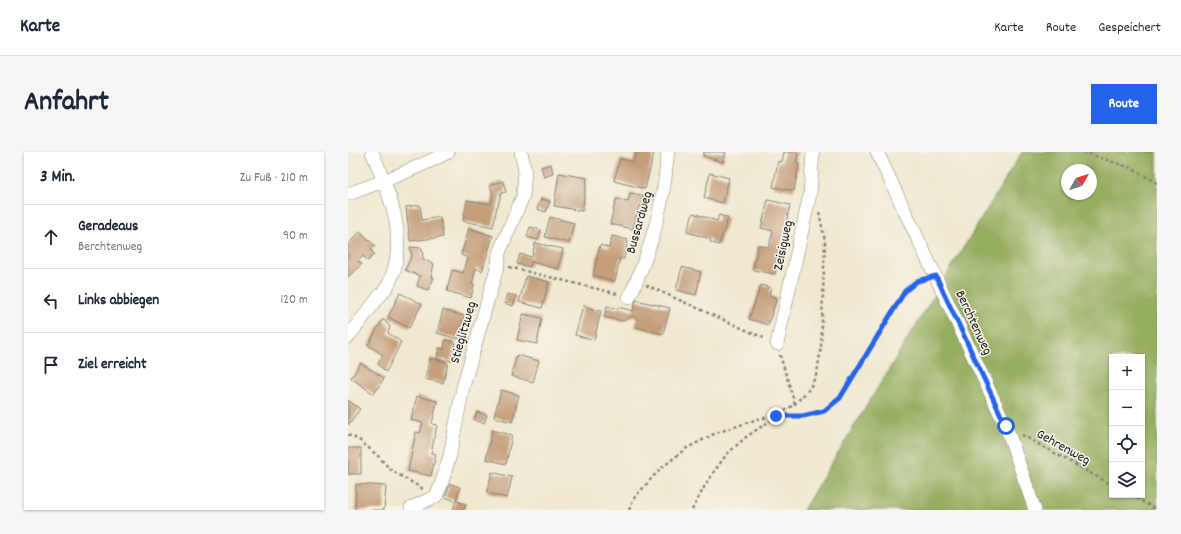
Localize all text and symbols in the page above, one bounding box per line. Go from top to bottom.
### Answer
text: Karte [20,14,60,41]
text: Karte [994,18,1024,38]
text: Route [1046,18,1076,38]
text: Gespeichert [1098,18,1161,38]
text: Anfahrt [24,84,109,124]
button: Route [1091,84,1157,124]
north arrow [1061,164,1097,200]
text: 3 Min. [40,166,75,190]
text: Zu Fuß · 210 m [240,169,308,188]
street label: Bussardweg [621,189,658,256]
text: Geradeaus [78,216,138,238]
street label: Zeisigweg [769,218,799,272]
icon: ahead [40,226,62,248]
text: 90 m [283,227,308,246]
text: Berchtenweg [78,238,142,257]
street label: Berchtenweg [950,287,997,358]
icon: left [40,290,62,312]
text: Links abbiegen [78,290,159,312]
text: 120 m [280,291,308,310]
street label: Stieglitzweg [446,299,482,366]
icon: arrive [40,354,62,376]
text: Ziel erreicht [78,354,146,376]
map controls [1109,354,1145,498]
button: + [1109,354,1145,390]
button: − [1109,390,1145,426]
route end [767,407,785,425]
route start [997,417,1015,435]
street label: Gehrenweg [1032,425,1094,471]
button: locate [1109,426,1145,462]
button: layers [1109,462,1145,498]

